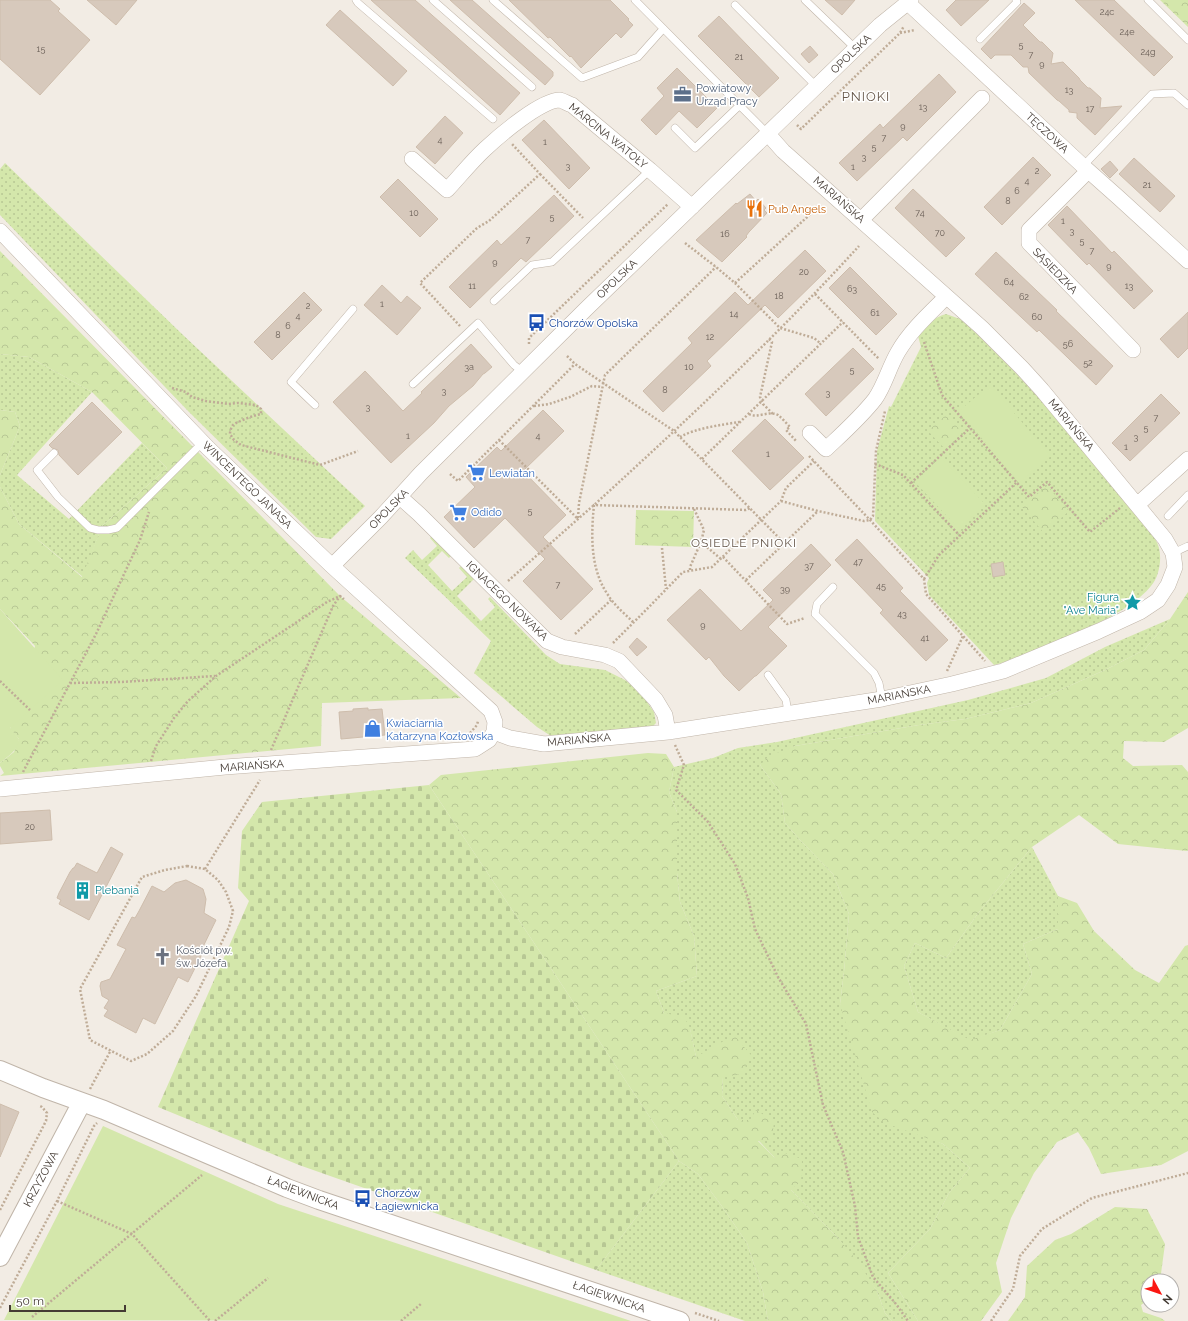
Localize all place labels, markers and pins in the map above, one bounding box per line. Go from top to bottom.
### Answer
place label: Powiatowy Urząd Pracy [696,82,758,108]
office icon: Powiatowy Urząd Pracy [673,84,693,104]
restaurant icon: Pub Angels [745,199,765,219]
place label: Pub Angels [768,203,826,216]
bus stop icon: Chorzów Opolska [526,313,546,333]
place label: Chorzów Opolska [549,317,638,330]
supermarket icon: Lewiatan [466,463,486,483]
place label: Lewiatan [489,467,535,480]
supermarket icon: Odido [448,502,468,522]
place label: Odido [471,506,502,519]
place label: Figura "Ave Maria" [1064,591,1119,617]
place icon: Figura "Ave Maria" [1122,593,1142,613]
place label: Kwiaciarnia Katarzyna Kozłowska [386,717,493,743]
shop icon: Kwiaciarnia Katarzyna Kozłowska [363,719,383,739]
building icon: Plebania [72,880,92,900]
place label: Plebania [95,884,139,897]
place label: Kościół pw. św. Józefa [176,944,232,970]
church icon: Kościół pw. św. Józefa [153,946,173,966]
place label: Chorzów Łagiewnicka [375,1187,439,1213]
bus stop icon: Chorzów Łagiewnicka [352,1189,372,1209]

